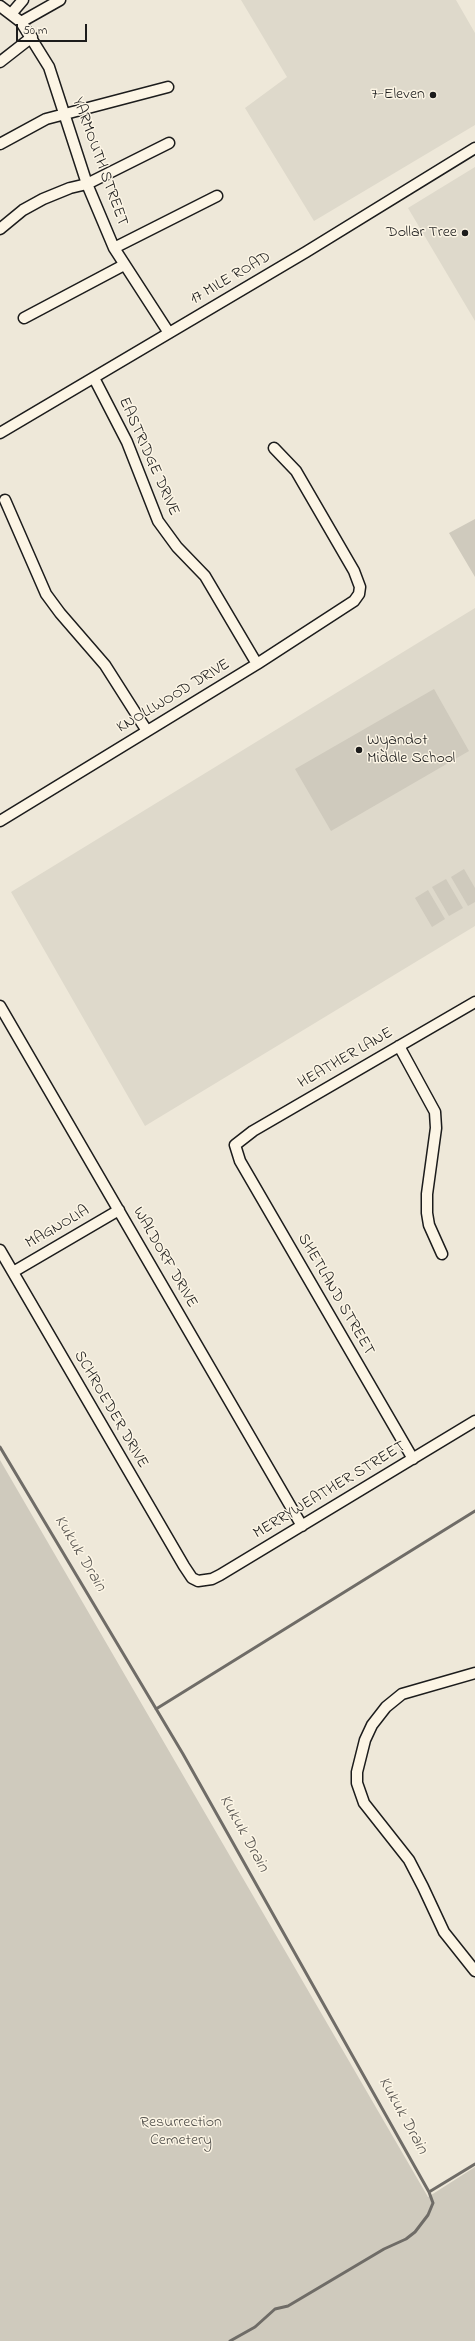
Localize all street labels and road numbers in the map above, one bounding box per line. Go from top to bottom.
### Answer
street label: YARMOUTH STREET [67,95,131,229]
street label: 17 MILE ROAD [187,248,275,310]
street label: EASTRIDGE DRIVE [113,395,183,519]
street label: KNOLLWOOD DRIVE [114,656,234,738]
street label: HEATHER LANE [295,1024,397,1094]
street label: MAGNOLIA [23,1202,93,1254]
street label: WALDORF DRIVE [127,1204,201,1312]
street label: SHETLAND STREET [292,1231,378,1359]
street label: SCHROEDER DRIVE [69,1348,151,1472]
street label: MERRYWEATHER STREET [250,1438,410,1544]

